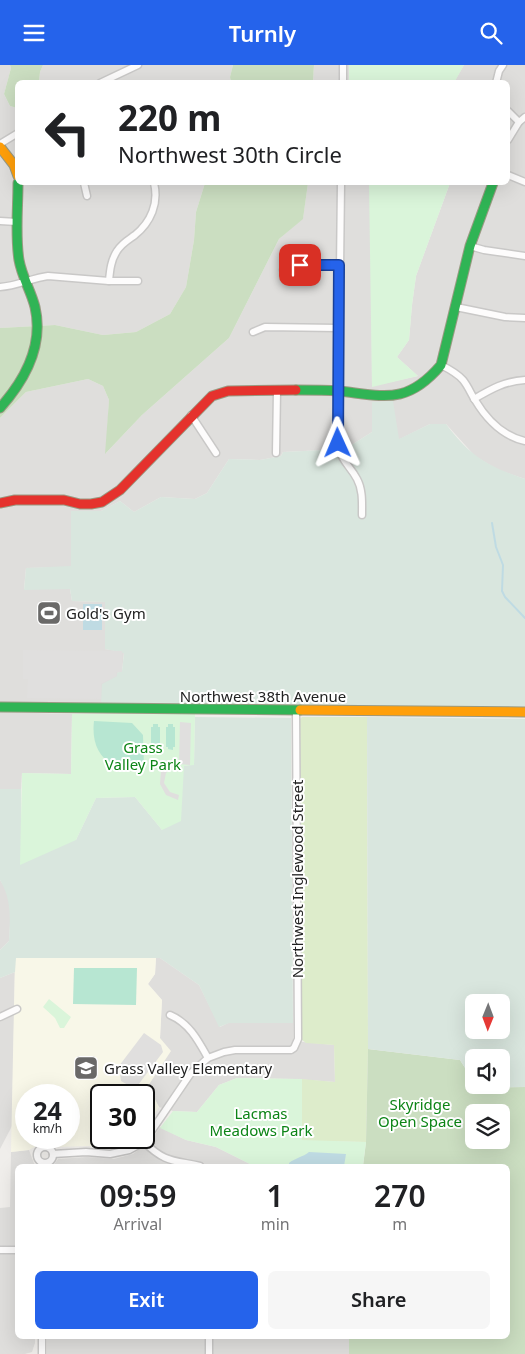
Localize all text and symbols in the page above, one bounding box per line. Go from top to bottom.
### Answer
text: Turnly [229,18,296,48]
icon: menu [20,19,48,47]
icon: search [477,19,505,47]
text: 220 m [118,94,221,141]
icon: left [35,100,100,165]
text: Northwest 30th Circle [118,139,342,169]
pin [279,244,321,286]
icon: arrive [286,251,314,279]
position arrow [311,416,363,468]
sports icon: Gold's Gym [36,600,62,626]
place label: Gold's Gym [66,603,146,623]
street label: Northwest 38th Avenue [180,686,346,706]
park label: Grass Valley Park [105,737,181,774]
street label: Northwest Inglewood Street [287,779,307,978]
north arrow [465,994,510,1039]
map controls [465,994,510,1149]
button: sound [465,1049,510,1094]
school or university icon: Grass Valley Elementary [73,1055,99,1081]
place label: Grass Valley Elementary [104,1058,273,1078]
speed limit sign: 30 [90,1084,155,1149]
text: 24 [33,1093,62,1127]
park label: Skyridge Open Space [378,1094,462,1131]
park label: Lacmas Meadows Park [209,1103,313,1140]
button: layers [465,1104,510,1149]
text: km/h [33,1120,62,1137]
text: 09:59 [99,1175,176,1216]
text: 1 [267,1175,284,1216]
text: 270 [374,1175,426,1216]
text: Arrival [113,1213,162,1235]
text: min [261,1213,290,1235]
text: m [392,1213,407,1235]
button: Exit [35,1271,258,1329]
button: Share [268,1271,490,1329]

